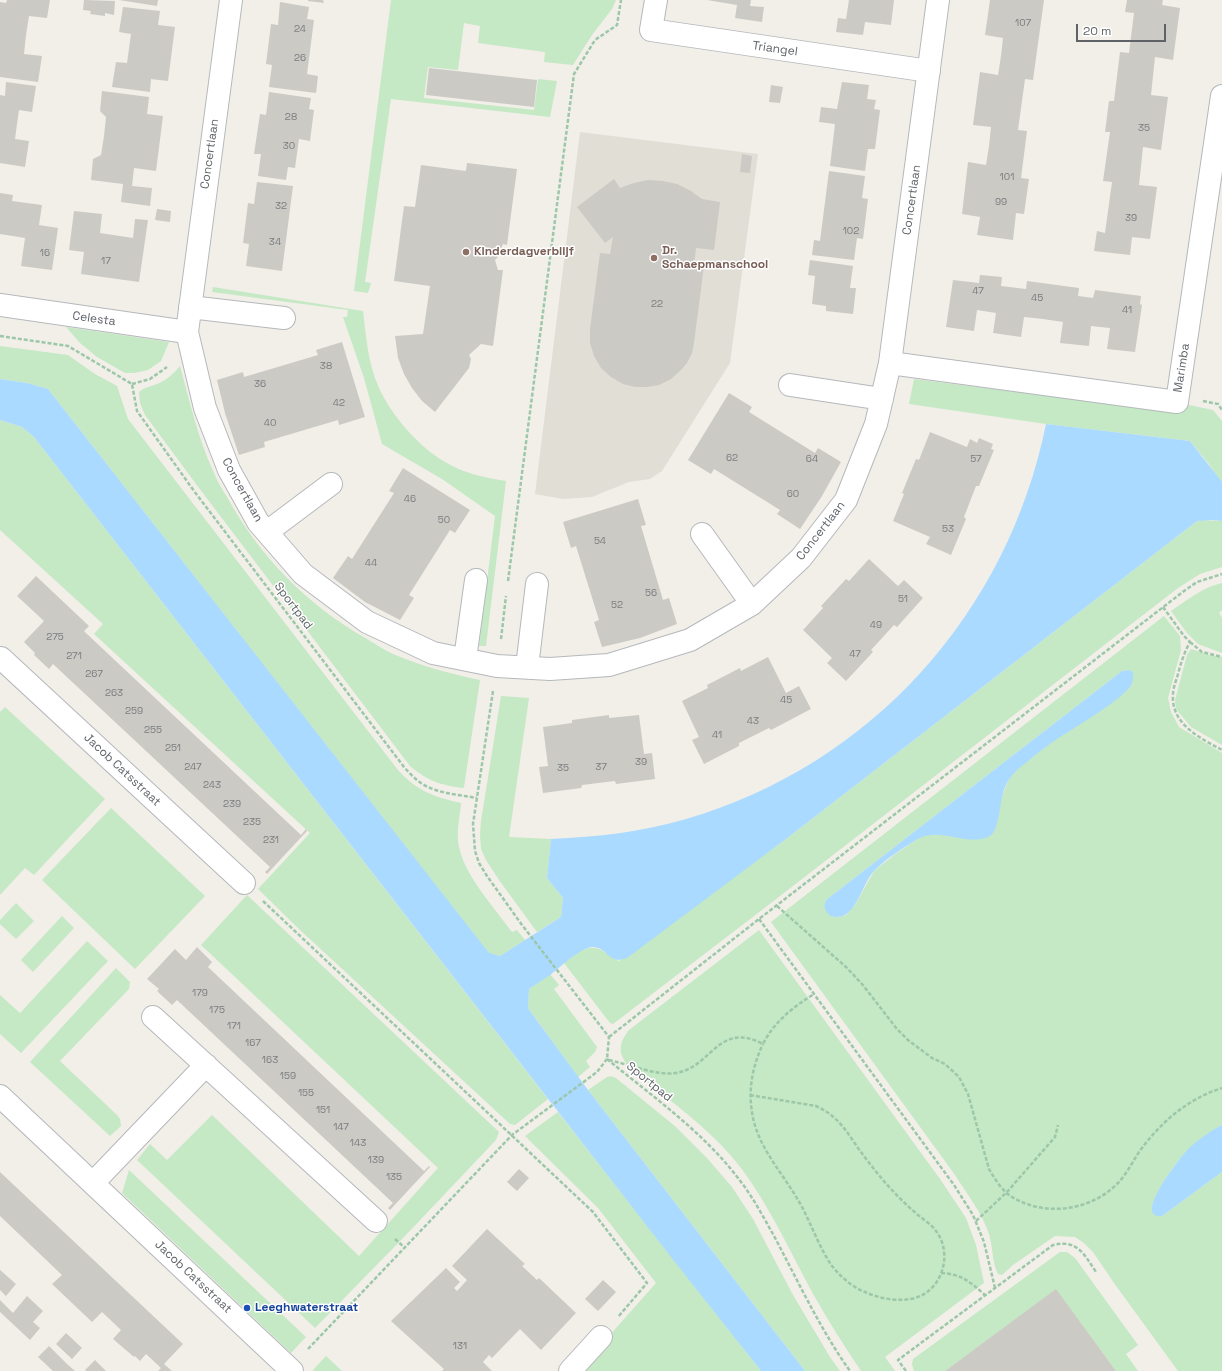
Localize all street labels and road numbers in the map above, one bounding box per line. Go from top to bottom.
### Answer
street label: Triangel [751,39,799,59]
street label: Concertlaan [198,118,222,190]
street label: Concertlaan [900,164,924,236]
street label: Celesta [71,309,117,329]
street label: Marimba [1171,342,1193,394]
street label: Concertlaan [219,456,265,524]
street label: Concertlaan [794,499,848,563]
street label: Sportpad [271,580,315,632]
street label: Jacob Catsstraat [81,731,163,809]
street label: Sportpad [623,1059,675,1105]
street label: Jacob Catsstraat [152,1238,234,1316]

